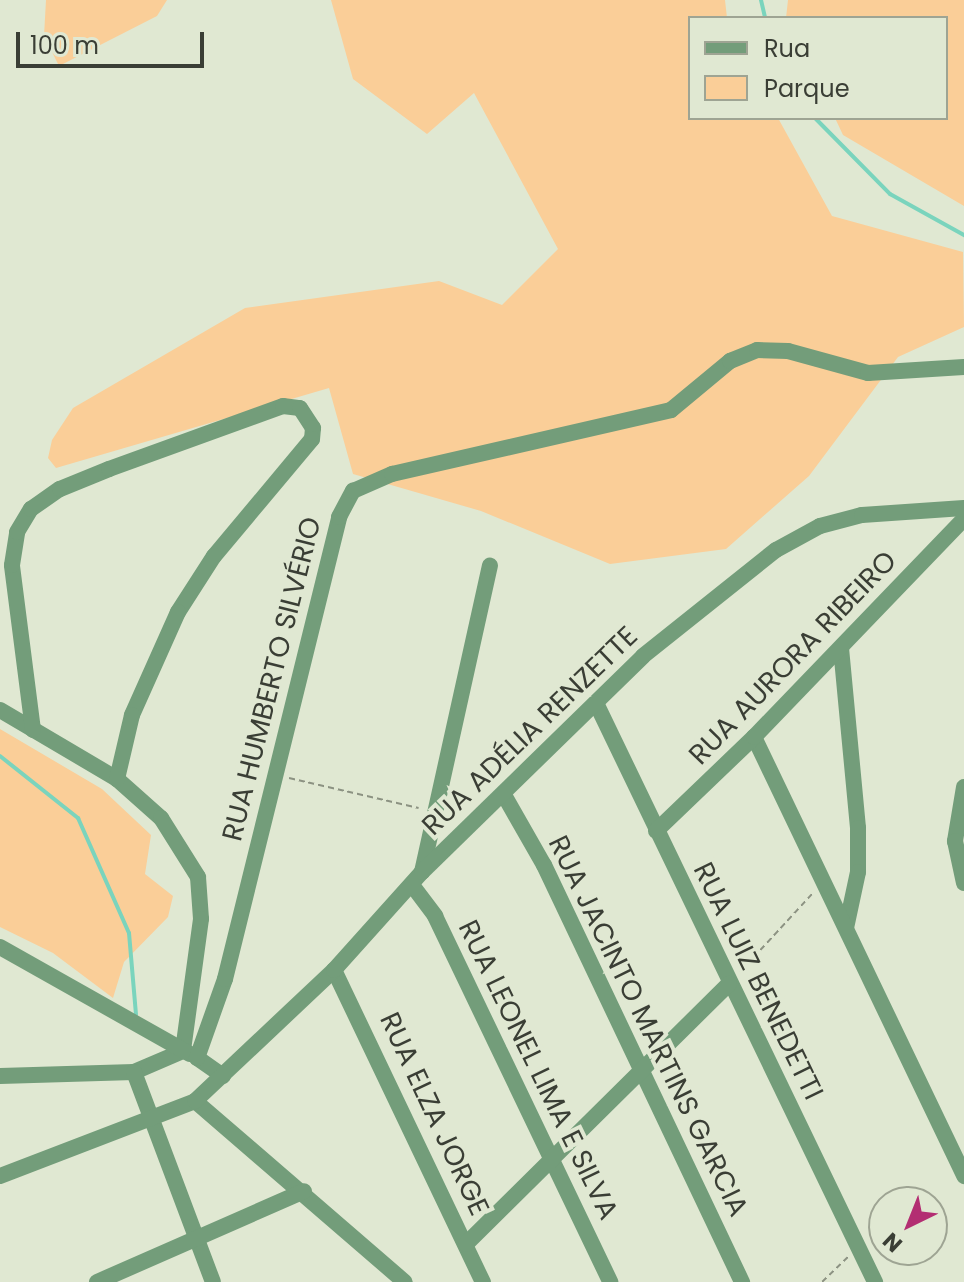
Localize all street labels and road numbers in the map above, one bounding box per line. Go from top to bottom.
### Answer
street label: RUA HUMBERTO SILVÉRIO [215,514,329,844]
street label: RUA AURORA RIBEIRO [682,544,904,772]
street label: RUA ADÉLIA RENZETTE [416,620,644,842]
street label: RUA JACINTO MARTINS GARCIA [541,830,755,1222]
street label: RUA LUIZ BENEDETTI [686,857,830,1105]
street label: RUA LEONEL LIMA E SILVA [451,915,625,1225]
street label: RUA ELZA JORGE [372,1007,496,1221]

